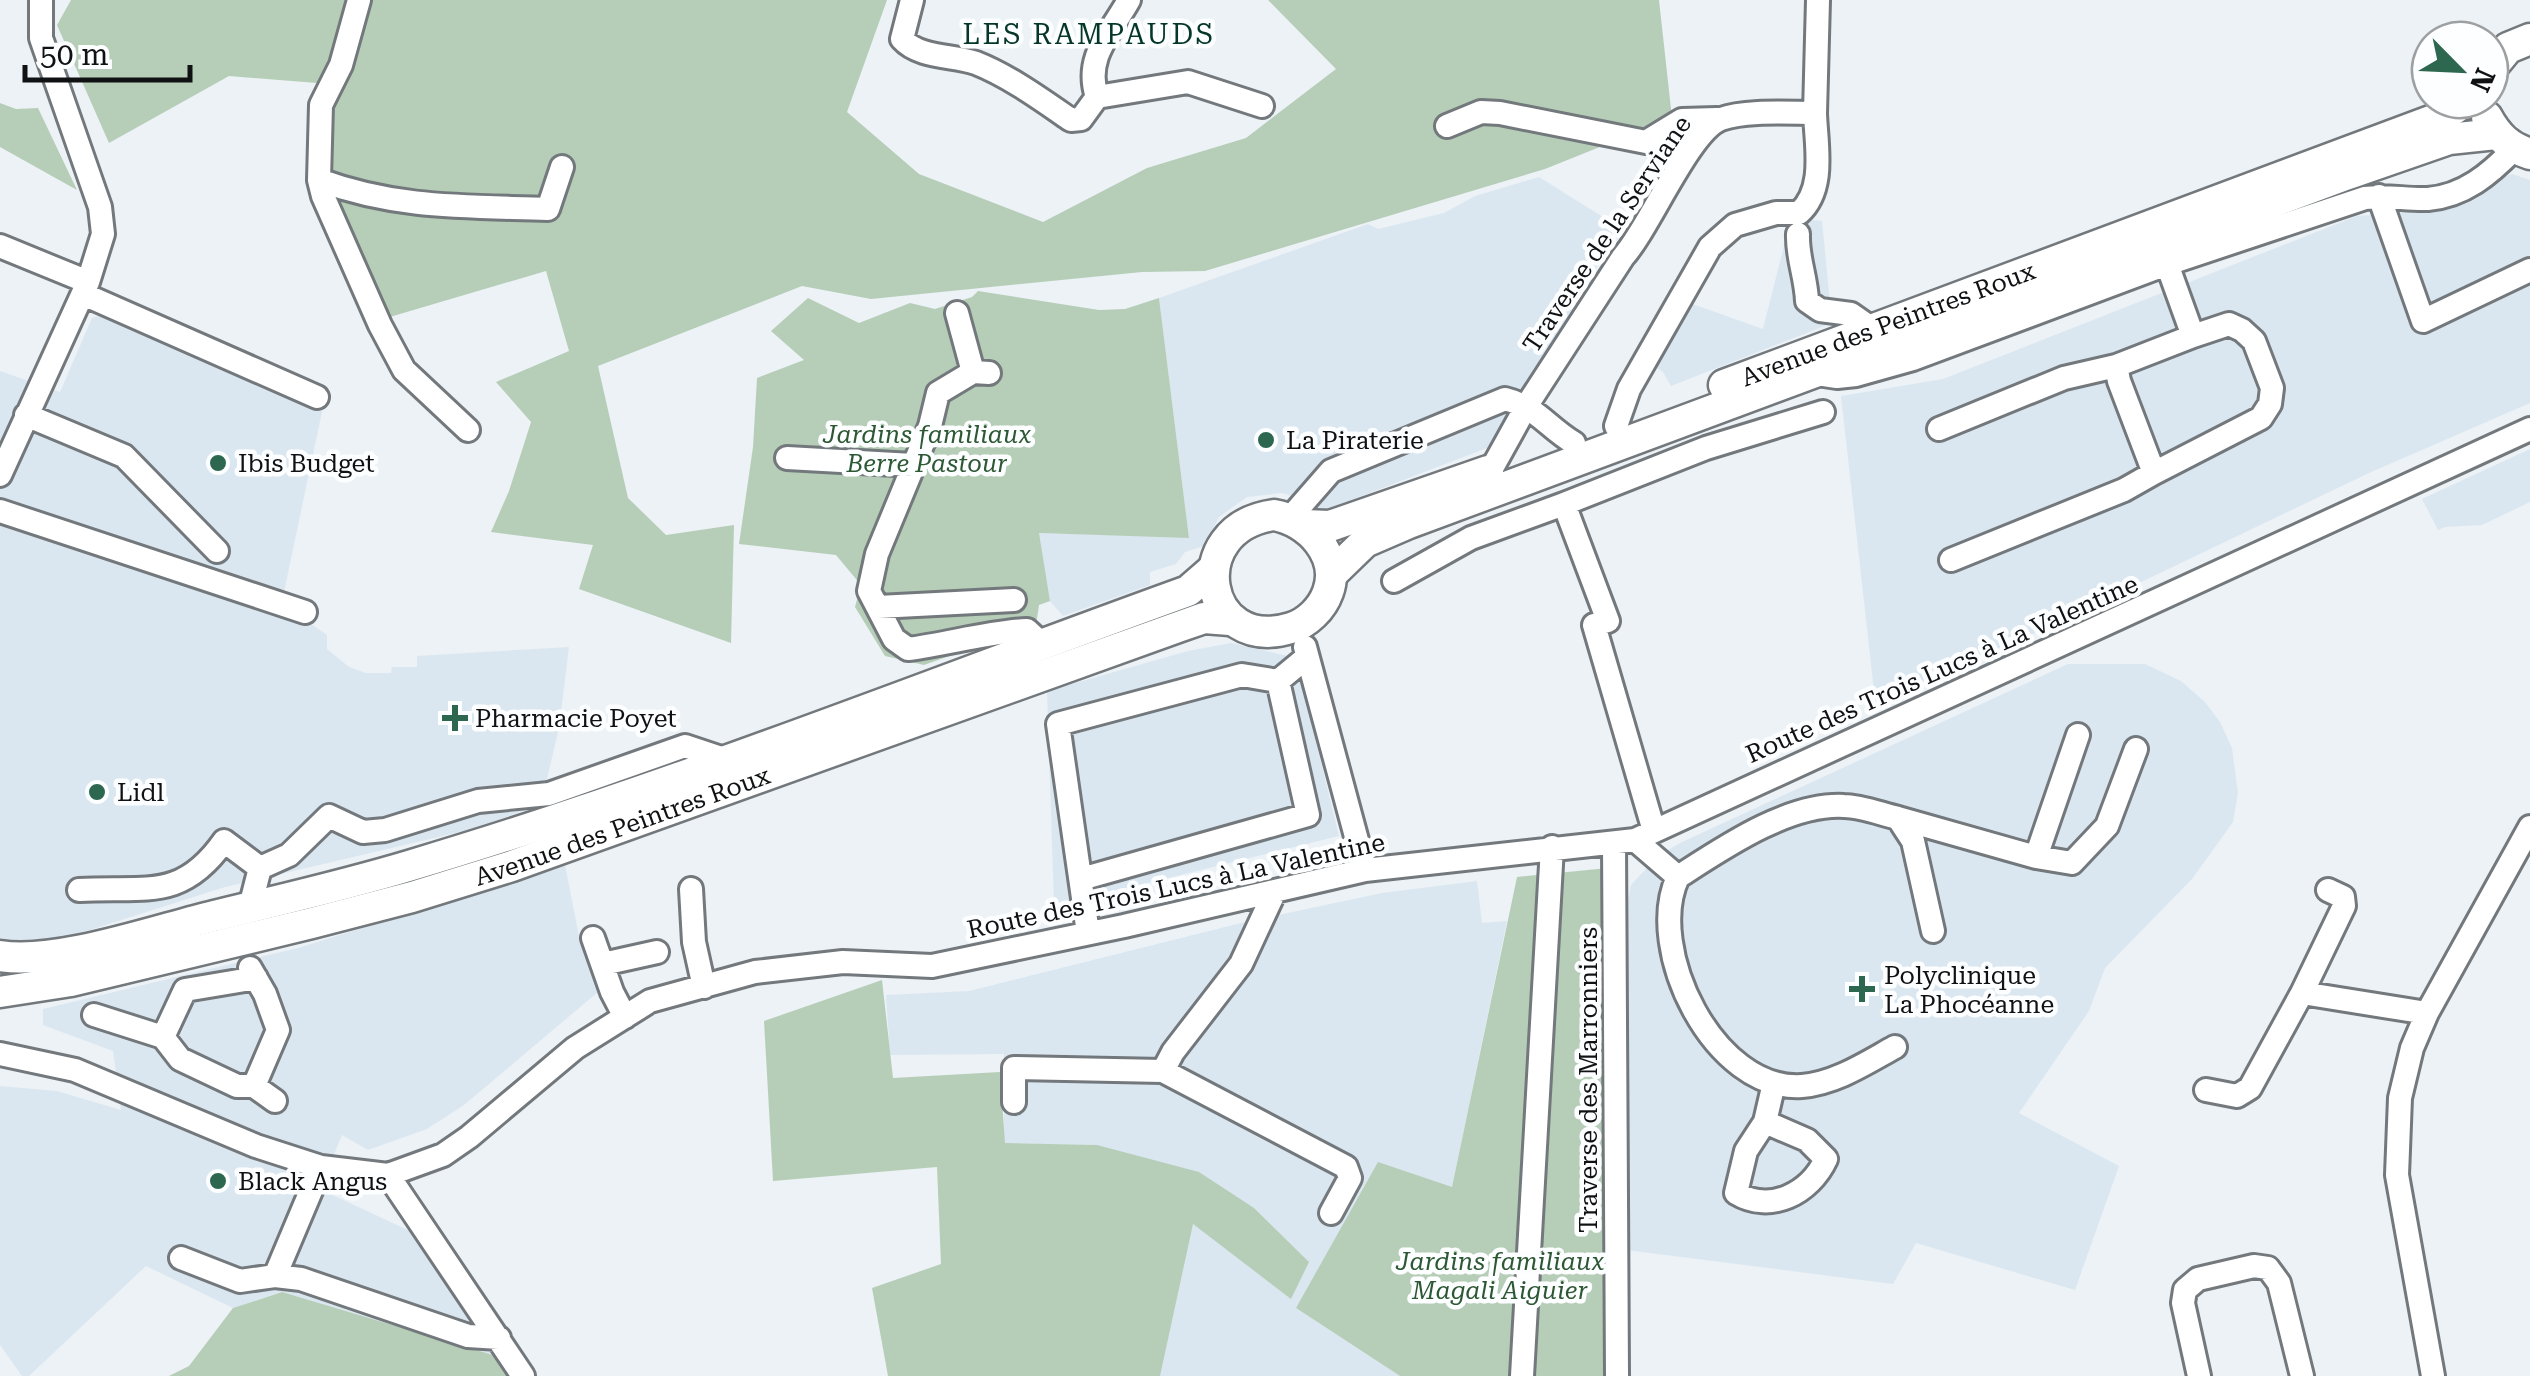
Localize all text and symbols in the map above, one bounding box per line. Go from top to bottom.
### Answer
district label: LES RAMPAUDS [963,18,1215,51]
scale bar [25,20,190,82]
north arrow [2410,20,2510,120]
text: 50 m [40,37,109,72]
text: N [2463,63,2502,97]
street label: Traverse de la Serviane [1517,110,1697,358]
street label: Avenue des Peintres Roux [1737,255,2039,392]
park label: Jardins familiaux Berre Pastour [822,420,1031,478]
place label: La Piraterie [1286,426,1424,455]
marker: La Piraterie [1255,429,1277,451]
place label: Ibis Budget [238,449,375,478]
marker: Ibis Budget [207,452,229,474]
street label: Route des Trois Lucs à La Valentine [1741,569,2143,769]
place label: Pharmacie Poyet [475,704,677,733]
marker: Pharmacie Poyet [444,707,466,729]
street label: Avenue des Peintres Roux [471,760,774,891]
place label: Lidl [117,778,164,807]
marker: Lidl [86,781,108,803]
street label: Route des Trois Lucs à La Valentine [965,828,1387,944]
street label: Traverse des Marronniers [1574,927,1603,1233]
place label: Polyclinique La Phocéanne [1884,961,2054,1019]
marker: Polyclinique La Phocéanne [1849,976,1875,1002]
place label: Black Angus [238,1167,387,1196]
marker: Black Angus [207,1170,229,1192]
park label: Jardins familiaux Magali Aiguier [1395,1247,1604,1305]

